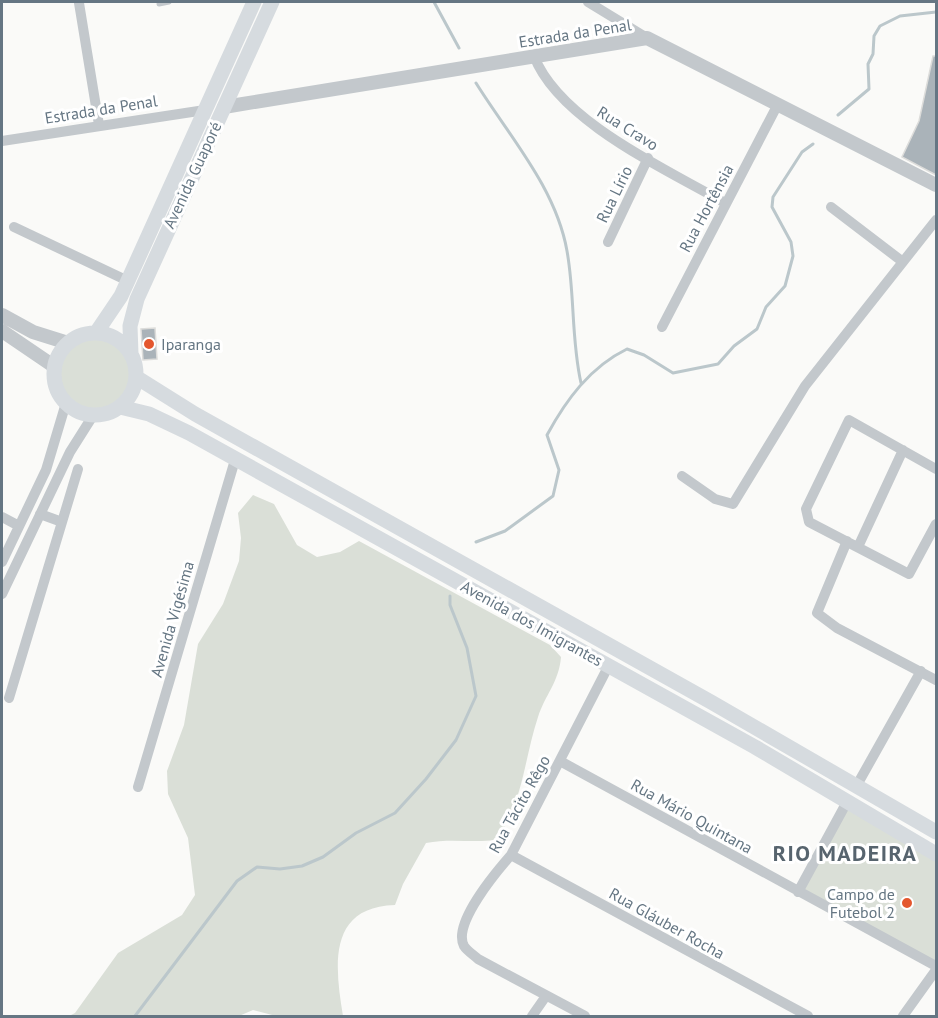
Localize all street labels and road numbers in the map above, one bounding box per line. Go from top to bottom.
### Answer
street label: Estrada da Penal [517,14,633,52]
street label: Estrada da Penal [43,90,159,128]
street label: Rua Cravo [594,101,662,155]
street label: Avenida Guaporé [159,118,225,232]
street label: Rua Hortênsia [675,161,737,255]
street label: Rua Lírio [592,162,636,226]
street label: Avenida Vigésima [146,559,198,679]
street label: Avenida dos Imigrantes [457,576,607,670]
street label: Rua Tácito Rêgo [484,752,554,856]
street label: Rua Mário Quintana [628,774,756,858]
street label: Rua Gláuber Rocha [606,883,728,963]

